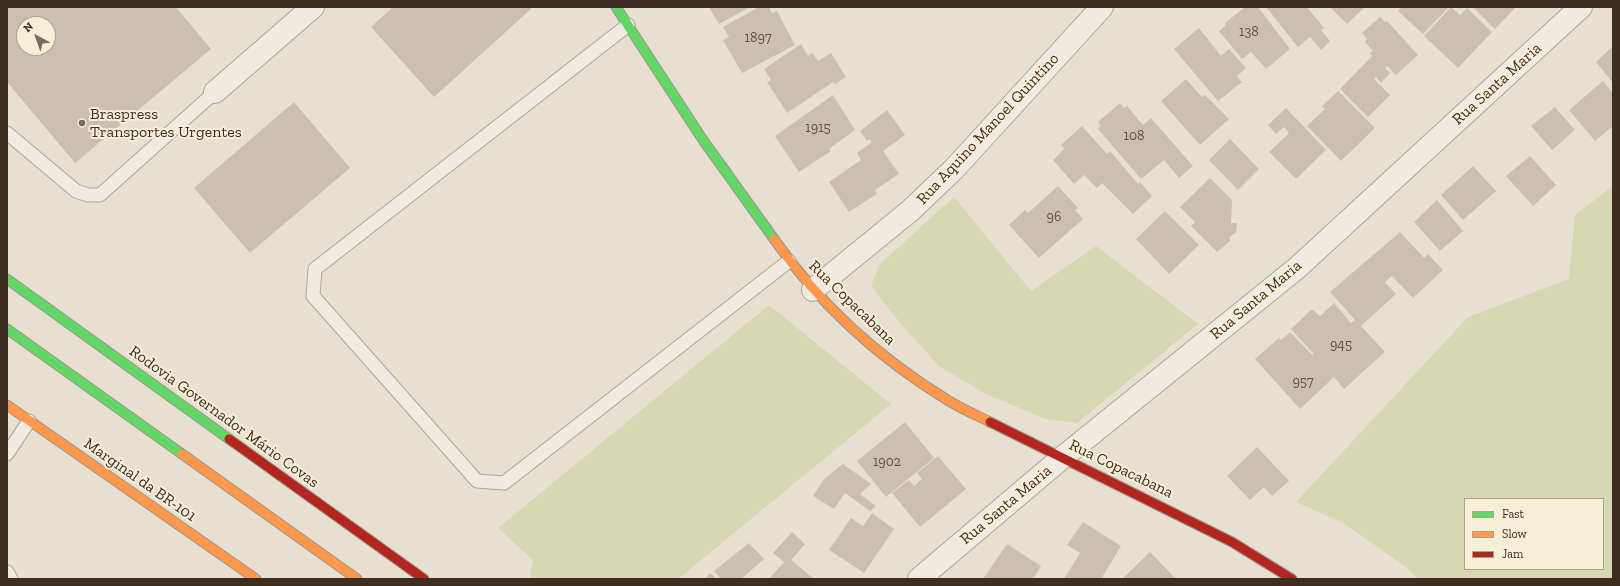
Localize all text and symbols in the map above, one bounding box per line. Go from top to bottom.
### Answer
north arrow [16,16,56,56]
text: N [21,20,36,35]
house number: 138 [1239,24,1259,40]
house number: 1897 [745,30,771,46]
street label: Rua Santa Maria [1448,39,1546,129]
street label: Rua Aquino Manoel Quintino [913,49,1063,209]
place label: Braspress Transportes Urgentes [90,104,242,142]
marker: Braspress Transportes Urgentes [77,118,87,128]
house number: 1915 [805,120,831,136]
house number: 108 [1124,128,1144,144]
house number: 96 [1047,209,1061,225]
street label: Rua Santa Maria [1206,256,1306,344]
street label: Rua Copacabana [804,257,900,349]
house number: 945 [1330,337,1352,353]
street label: Rodovia Governador Mário Covas [125,342,323,492]
house number: 957 [1292,374,1314,390]
street label: Marginal da BR-101 [80,434,200,526]
street label: Rua Copacabana [1066,435,1176,503]
house number: 1902 [873,454,901,470]
street label: Rua Santa Maria [956,461,1056,549]
legend [1464,498,1604,570]
text: Fast [1502,507,1524,521]
text: Slow [1502,527,1527,541]
text: Jam [1502,547,1523,561]

